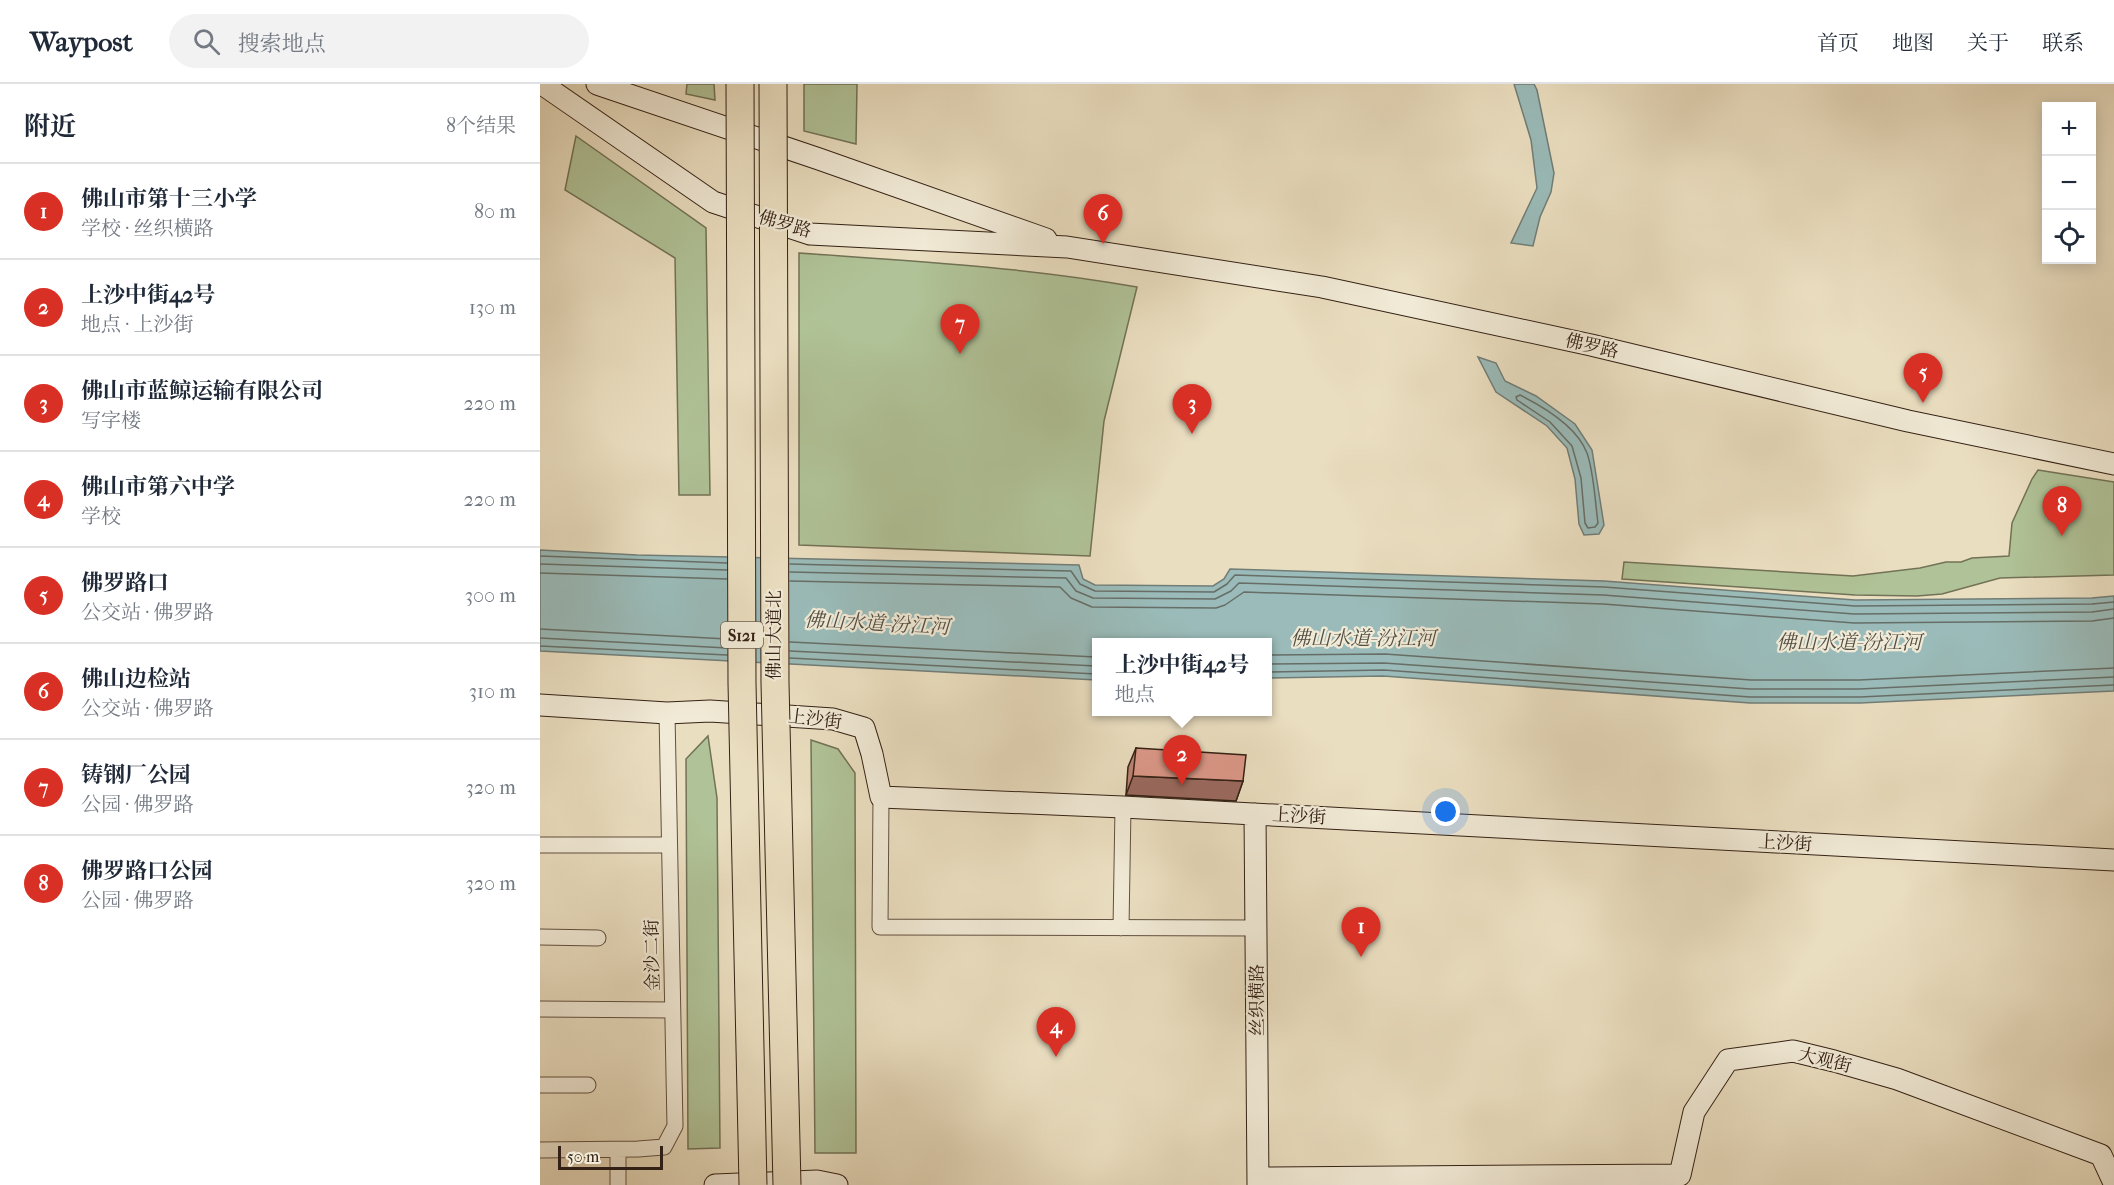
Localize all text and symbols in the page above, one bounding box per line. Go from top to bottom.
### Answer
search box [169,14,589,68]
text: Waypost [30,25,133,58]
icon: search [190,25,223,58]
text: 搜索地点 [238,31,326,57]
text: 首页 [1817,31,1859,55]
text: 地图 [1892,31,1934,55]
text: 关于 [1967,31,2009,55]
text: 联系 [2042,31,2084,55]
map controls [2042,102,2096,264]
button: + [2042,102,2096,156]
text: 附近 [24,111,76,142]
text: 8个结果 [446,114,516,137]
button: − [2042,156,2096,210]
text: 佛山市第十三小学 [81,186,257,212]
pin: 6 [1084,194,1122,244]
text: 1 [40,200,47,223]
text: 80 m [474,200,516,223]
street label: 佛罗路 [756,207,814,242]
button: locate [2042,210,2096,264]
text: 学校 · 丝织横路 [81,217,214,240]
text: 上沙中街42号 [81,282,215,308]
text: 2 [38,296,49,319]
text: 130 m [469,296,516,319]
pin: 7 [940,304,980,354]
text: 地点 · 上沙街 [81,313,194,336]
street label: 佛罗路 [1563,330,1621,363]
pin: 5 [1904,354,1942,403]
text: 佛山市蓝鲸运输有限公司 [81,378,323,404]
pin: 3 [1172,384,1212,434]
text: 3 [39,392,48,415]
text: 220 m [463,392,516,415]
text: 写字楼 [81,409,141,432]
text: 佛山市第六中学 [81,474,235,500]
pin: 8 [2042,486,2081,536]
text: 4 [38,488,49,511]
text: 220 m [463,488,516,511]
text: 学校 [81,505,121,528]
text: 佛罗路口 [81,570,169,596]
text: 5 [39,584,48,607]
text: 300 m [465,584,516,607]
street label: 佛山大道北 [764,590,785,680]
text: 公交站 · 佛罗路 [81,601,214,624]
water label: 佛山水道-汾江河 [804,608,953,639]
road number: S121 [721,622,763,648]
water label: 佛山水道-汾江河 [1290,627,1439,650]
water label: 佛山水道-汾江河 [1776,631,1925,654]
popup [1092,638,1272,716]
text: 上沙中街42号 [1115,652,1249,678]
text: 佛山边检站 [81,666,191,692]
text: 6 [38,680,49,703]
text: 310 m [469,680,516,703]
text: 地点 [1115,683,1155,706]
text: 公交站 · 佛罗路 [81,697,214,720]
street label: 上沙街 [787,706,843,733]
pin: 2 [1162,736,1202,785]
text: 铸钢厂公园 [81,762,191,788]
text: 7 [39,776,48,799]
text: 320 m [466,776,516,799]
text: 公园 · 佛罗路 [81,793,194,816]
your location [1431,797,1460,826]
street label: 上沙街 [1271,805,1326,828]
street label: 上沙街 [1757,832,1812,855]
text: 佛罗路口公园 [81,858,213,884]
text: 8 [38,872,49,895]
text: 320 m [466,872,516,895]
text: 公园 · 佛罗路 [81,889,194,912]
pin: 1 [1342,908,1380,957]
street label: 金沙二街 [641,919,664,991]
street label: 丝织横路 [1247,964,1268,1036]
pin: 4 [1036,1008,1076,1057]
street label: 大观街 [1796,1044,1854,1077]
scale bar [558,1143,663,1170]
text: 50 m [567,1147,599,1166]

